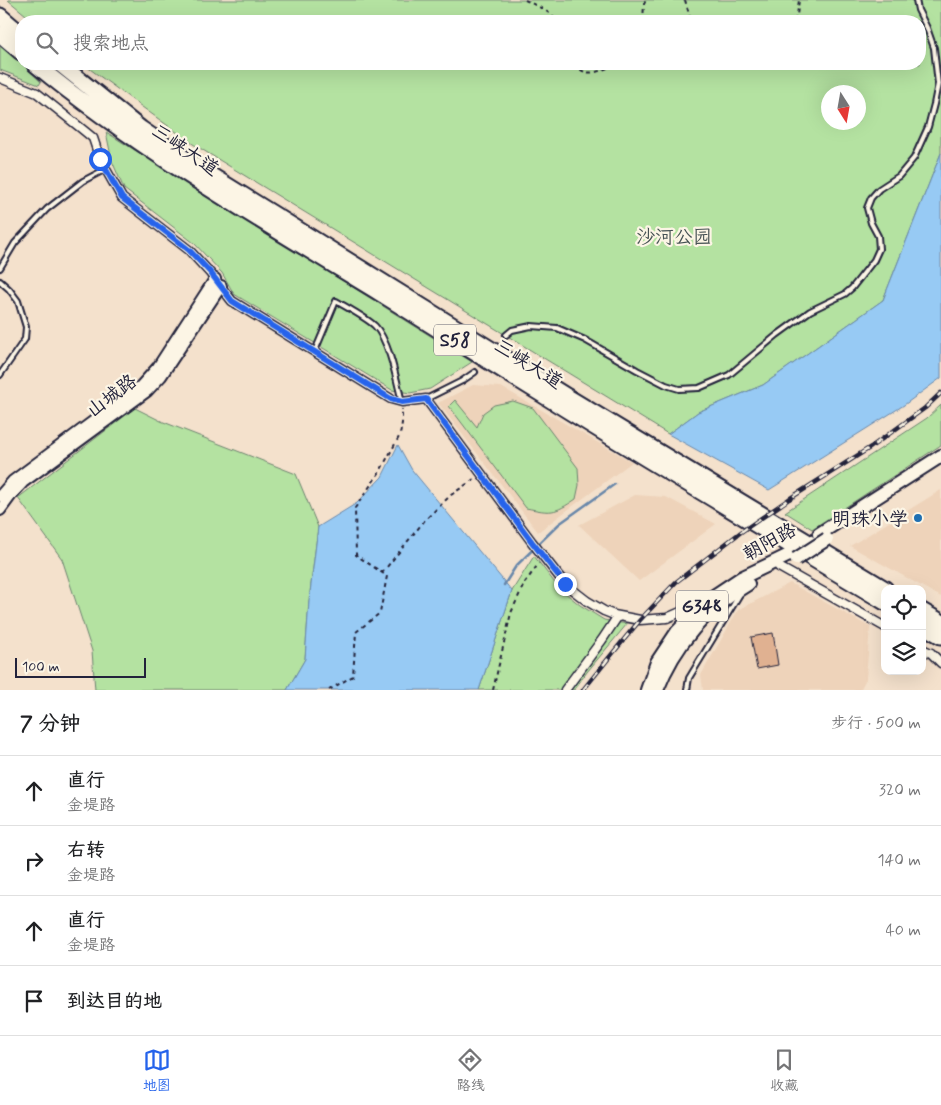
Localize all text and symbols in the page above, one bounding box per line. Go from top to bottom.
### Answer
search box [15,15,926,70]
icon: search [33,29,61,57]
text: 搜索地点 [73,31,149,56]
north arrow [821,85,866,130]
street label: 三峡大道 [147,119,224,182]
route start [89,148,112,171]
park label: 沙河公园 [636,225,712,250]
road number: S58 [434,324,476,356]
street label: 三峡大道 [489,334,567,395]
street label: 山城路 [82,369,142,423]
place label: 明珠小学 [832,507,908,532]
marker: 明珠小学 [912,512,924,524]
street label: 朝阳路 [739,518,801,567]
route end [554,573,577,596]
map controls [881,585,926,675]
button: locate [881,585,926,630]
road number: G348 [676,590,728,622]
button: layers [881,630,926,675]
scale bar [15,655,146,678]
text: 100 m [22,658,60,676]
text: 7 分钟 [20,710,80,738]
text: 步行 · 500 m [831,713,921,734]
text: 直行 [67,768,105,793]
icon: ahead [20,777,48,805]
text: 320 m [879,780,921,801]
text: 金堤路 [67,795,115,816]
text: 右转 [67,838,105,863]
icon: right [20,847,48,875]
text: 140 m [877,850,921,871]
text: 金堤路 [67,865,115,886]
text: 直行 [67,908,105,933]
icon: ahead [20,917,48,945]
text: 40 m [885,920,921,941]
text: 金堤路 [67,935,115,956]
icon: arrive [20,987,48,1015]
text: 到达目的地 [67,989,162,1014]
tab: 地图 [143,1046,171,1095]
tab: 路线 [456,1046,484,1095]
tab: 收藏 [770,1046,798,1095]

